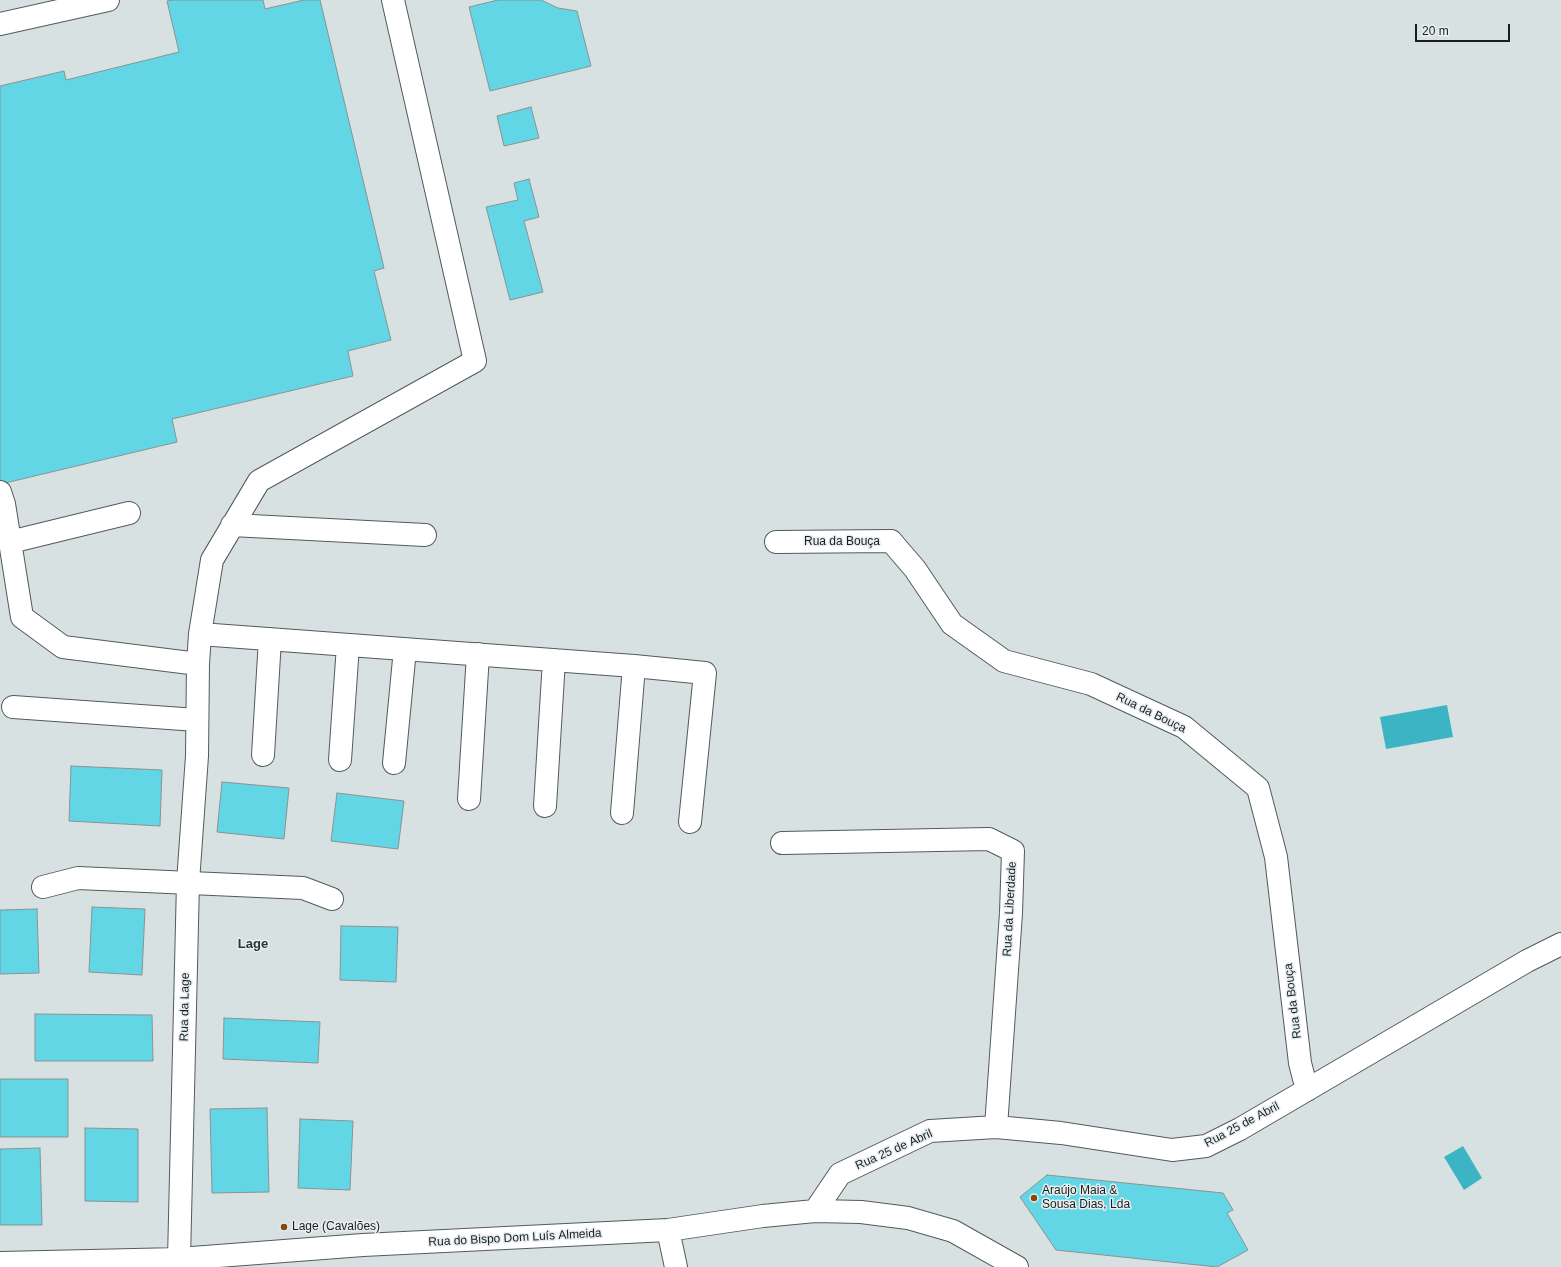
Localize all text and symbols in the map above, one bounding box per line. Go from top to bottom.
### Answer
scale bar [1417,16,1512,42]
text: 20 m [1422,24,1449,38]
street label: Rua da Bouça [804,535,880,549]
street label: Rua da Bouça [1114,690,1188,736]
street label: Rua da Liberdade [1000,861,1020,957]
district label: Lage [238,936,268,952]
street label: Rua da Bouça [1281,962,1305,1040]
street label: Rua da Lage [177,973,193,1041]
street label: Rua 25 de Abril [1202,1099,1282,1151]
street label: Rua 25 de Abril [853,1127,935,1173]
place label: Araújo Maia & Sousa Dias, Lda [1042,1184,1130,1212]
marker: Araújo Maia & Sousa Dias, Lda [1029,1193,1039,1203]
place label: Lage (Cavalões) [292,1220,380,1234]
marker: Lage (Cavalões) [279,1222,289,1232]
street label: Rua do Bispo Dom Luís Almeida [428,1226,602,1250]

